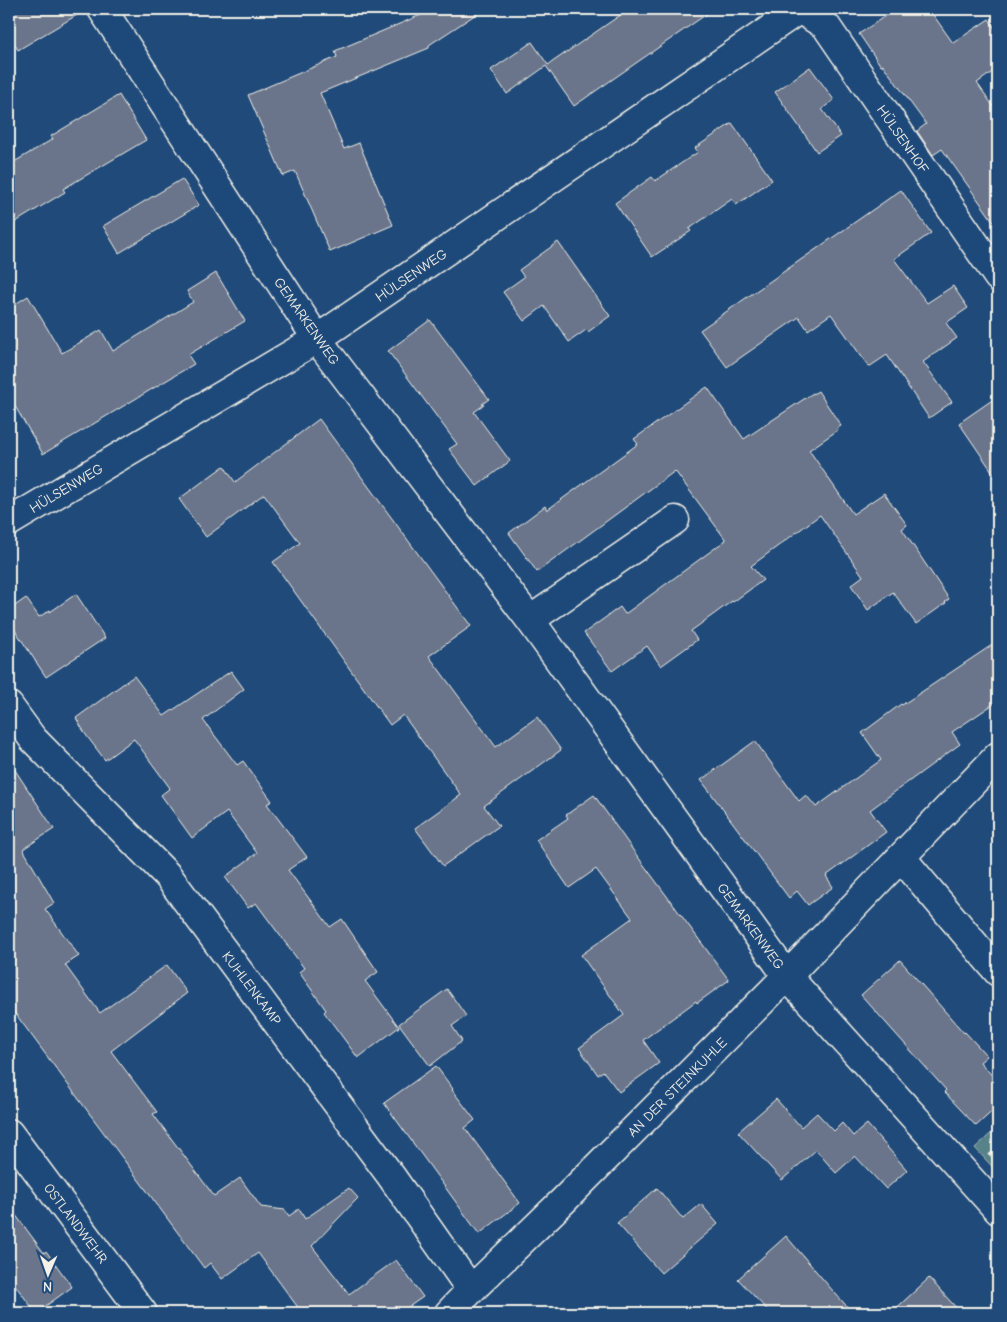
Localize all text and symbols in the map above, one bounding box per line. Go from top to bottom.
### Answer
street label: HÜLSENHOF [873,102,932,177]
street label: HÜLSENWEG [372,245,450,306]
street label: GEMARKENWEG [270,274,343,368]
street label: HÜLSENWEG [26,460,106,517]
street label: GEMARKENWEG [714,880,788,973]
street label: KUHLENKAMP [218,948,285,1029]
street label: AN DER STEINKUHLE [624,1034,731,1141]
street label: OSTLANDWEHR [40,1180,111,1267]
north arrow [22,1250,72,1300]
text: N [43,1278,52,1295]

